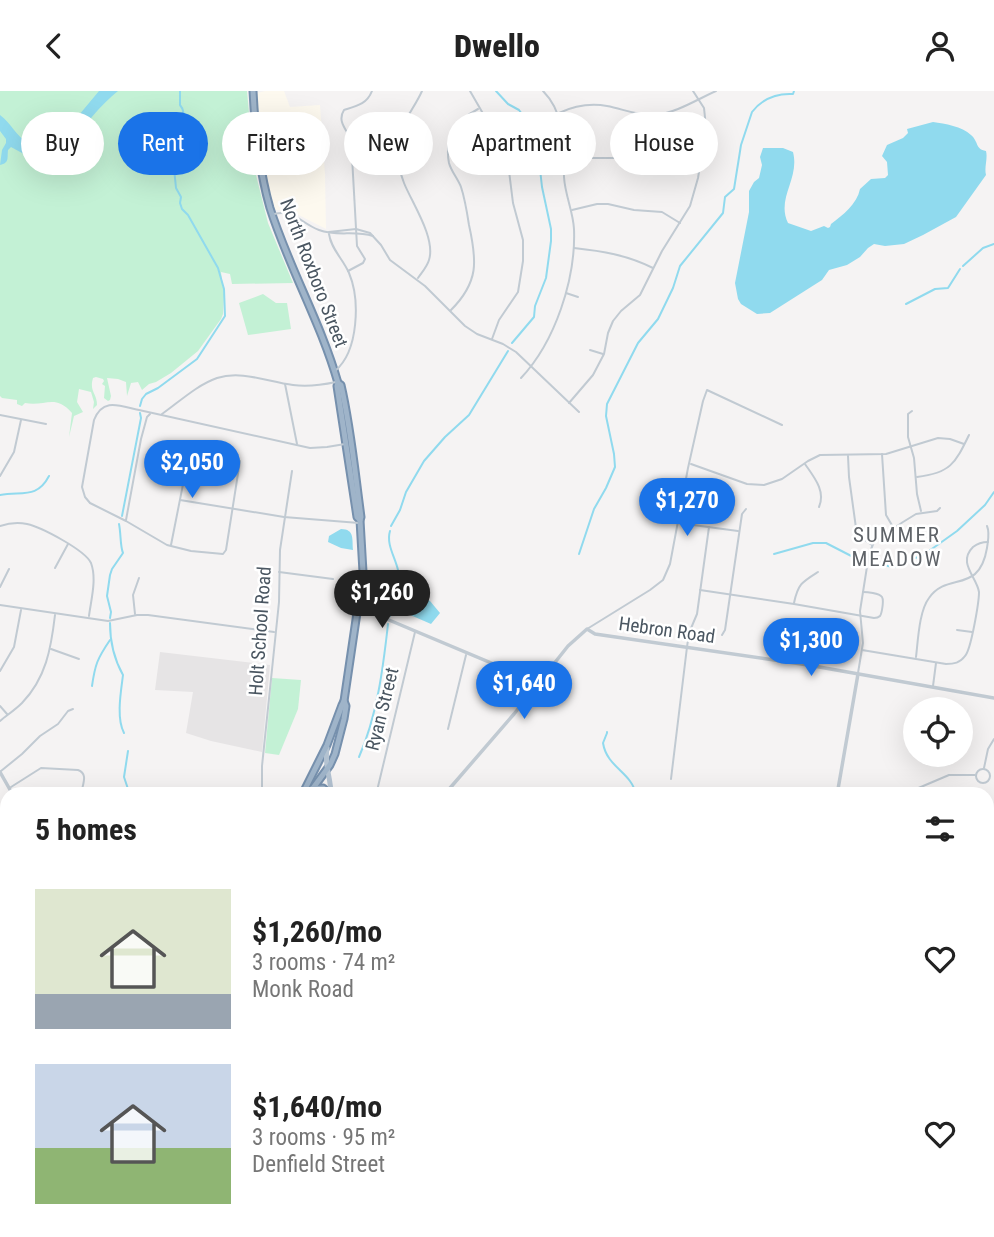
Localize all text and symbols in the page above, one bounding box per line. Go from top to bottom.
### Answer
icon: back [35,27,73,65]
text: Dwello [454,27,540,65]
icon: person [921,27,959,65]
chip: Buy [21,112,104,175]
chip: Rent [118,112,208,175]
chip: Filters [222,112,330,175]
chip: New [344,112,433,175]
chip: Apartment [447,112,596,175]
chip: House [610,112,718,175]
street label: North Roxboro Street [275,195,353,351]
pin: $2,050 [135,441,249,500]
text: $2,050 [160,449,224,476]
pin: $1,270 [630,479,744,538]
text: $1,270 [655,487,719,514]
district label: SUMMER MEADOW [851,523,943,571]
street label: Holt School Road [244,566,276,696]
pin: $1,260 [325,571,439,630]
text: $1,260 [350,579,414,606]
street label: Hebron Road [617,612,717,648]
pin: $1,300 [754,619,868,678]
text: $1,300 [779,627,843,654]
pin: $1,640 [467,661,581,721]
street label: Ryan Street [361,665,403,753]
text: $1,640 [492,670,556,697]
map controls [903,697,973,767]
button: locate [903,697,973,767]
icon: filters [921,810,959,848]
text: 5 homes [35,812,137,847]
text: $1,260/mo [252,914,382,949]
icon: home [91,917,175,1001]
icon: heart [921,940,959,978]
text: 3 rooms · 74 m² [252,949,395,976]
text: Monk Road [252,976,354,1003]
text: $1,640/mo [252,1089,382,1124]
icon: home [91,1092,175,1176]
icon: heart [921,1115,959,1153]
text: 3 rooms · 95 m² [252,1124,395,1151]
text: Denfield Street [252,1151,385,1178]

